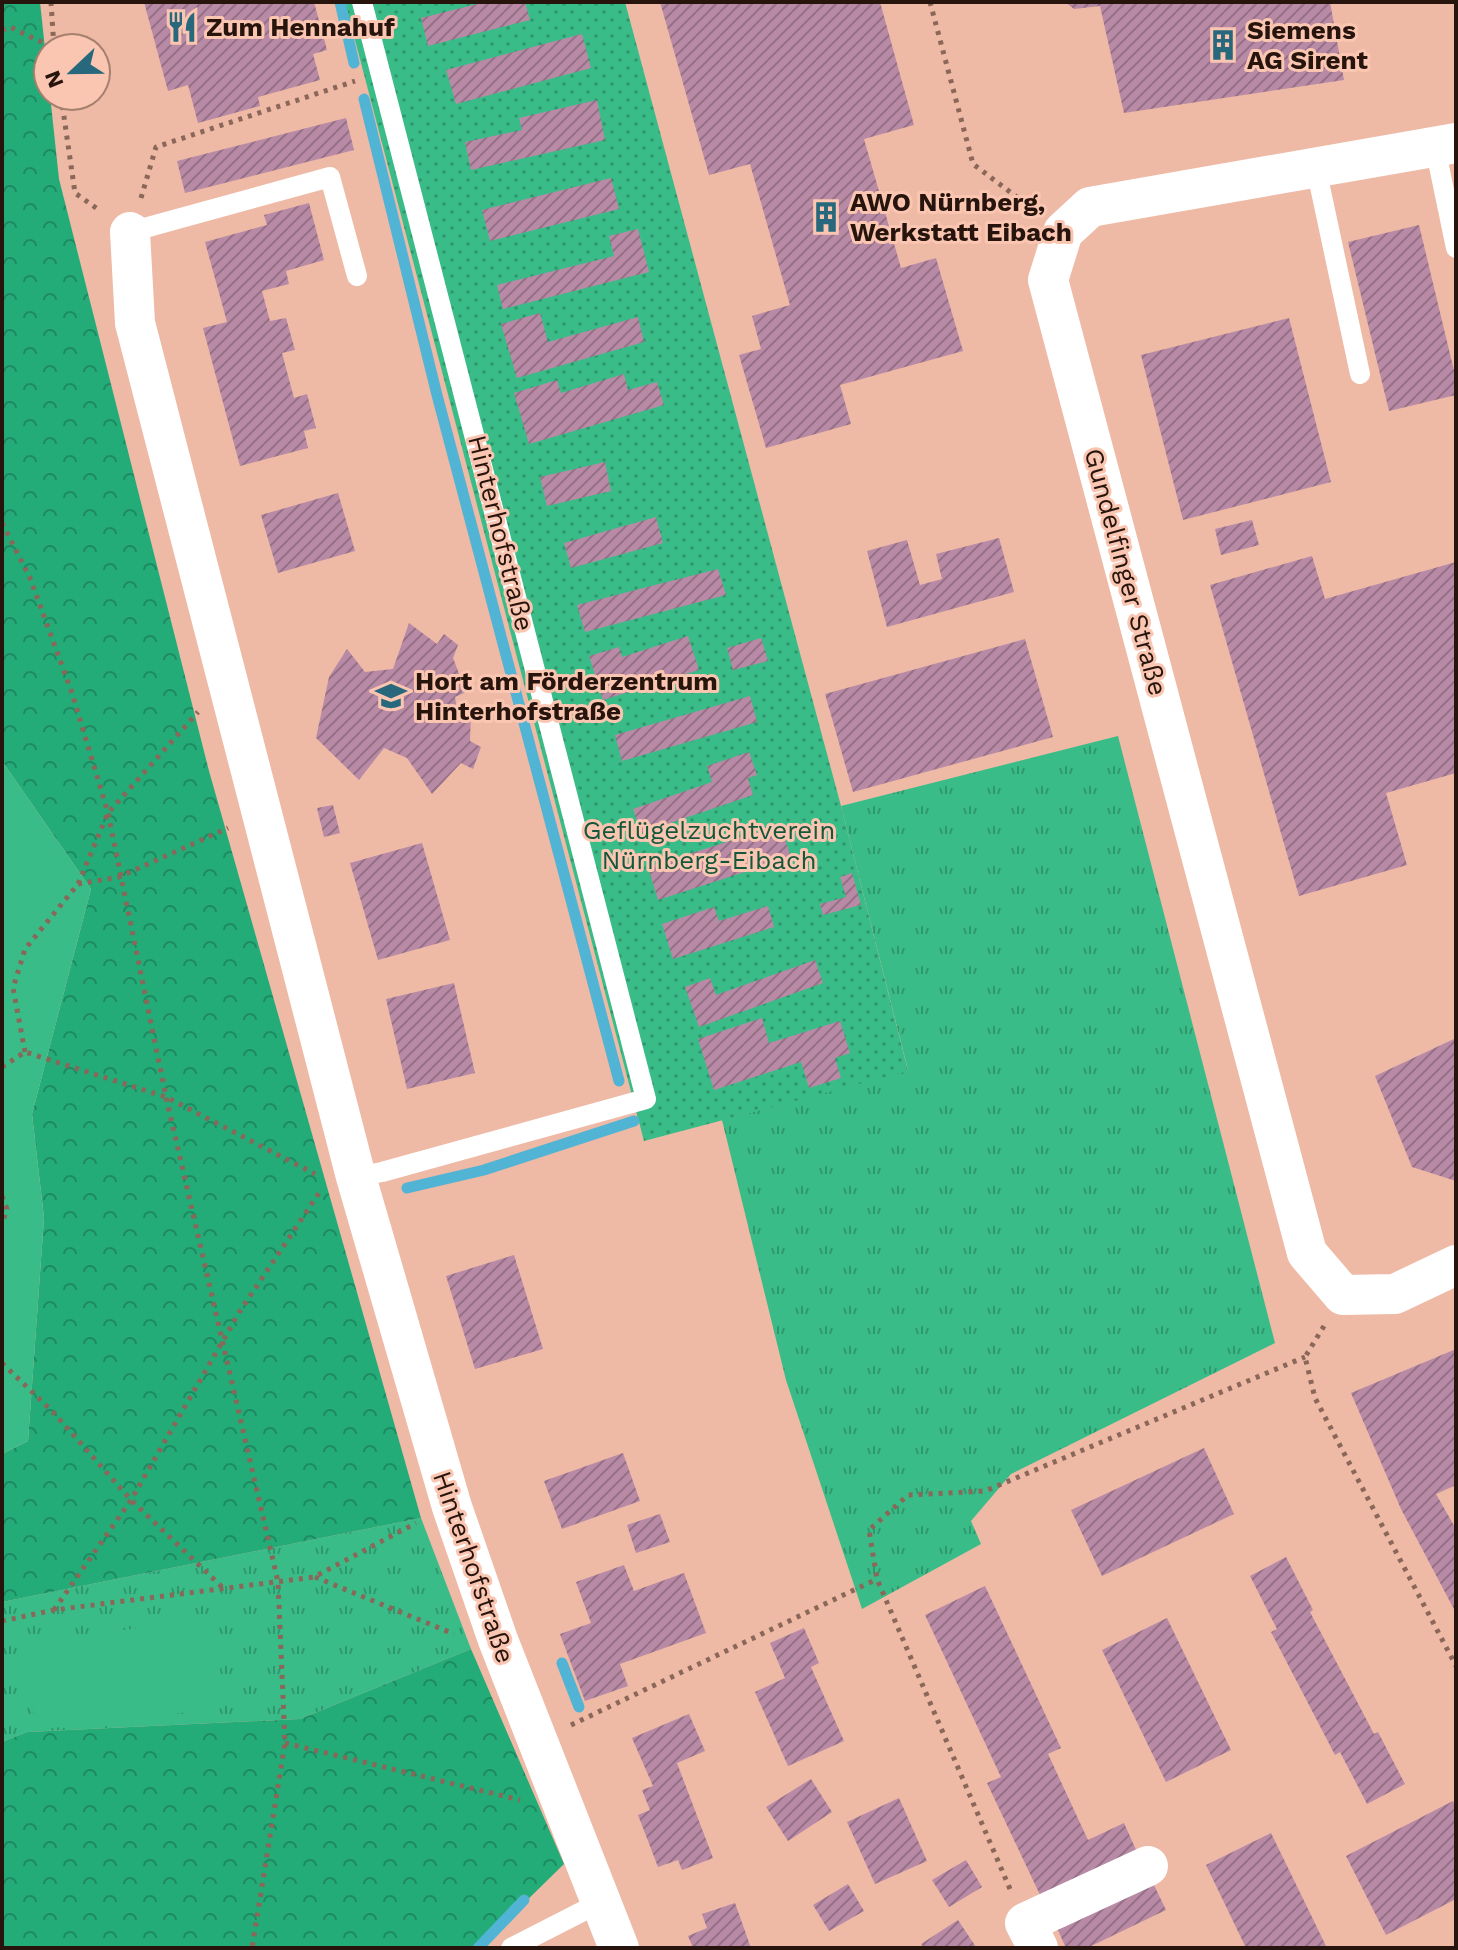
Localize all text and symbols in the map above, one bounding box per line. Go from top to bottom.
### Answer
restaurant icon: Zum Hennahuf [165,10,199,44]
place label: Zum Hennahuf [206,12,395,42]
place label: Siemens AG Sirent [1247,15,1369,75]
building icon: Siemens AG Sirent [1206,28,1240,62]
north arrow [32,32,112,112]
text: N [39,67,69,92]
place label: AWO Nürnberg, Werkstatt Eibach [850,187,1072,247]
building icon: AWO Nürnberg, Werkstatt Eibach [809,200,843,234]
street label: Hinterhofstraße [462,432,540,634]
street label: Gundelfinger Straße [1079,445,1173,699]
place label: Hort am Förderzentrum Hinterhofstraße [415,666,718,726]
school or university icon: Hort am Förderzentrum Hinterhofstraße [374,679,408,713]
park label: Geflügelzuchtverein Nürnberg-Eibach [583,815,835,875]
street label: Hinterhofstraße [427,1467,521,1667]

